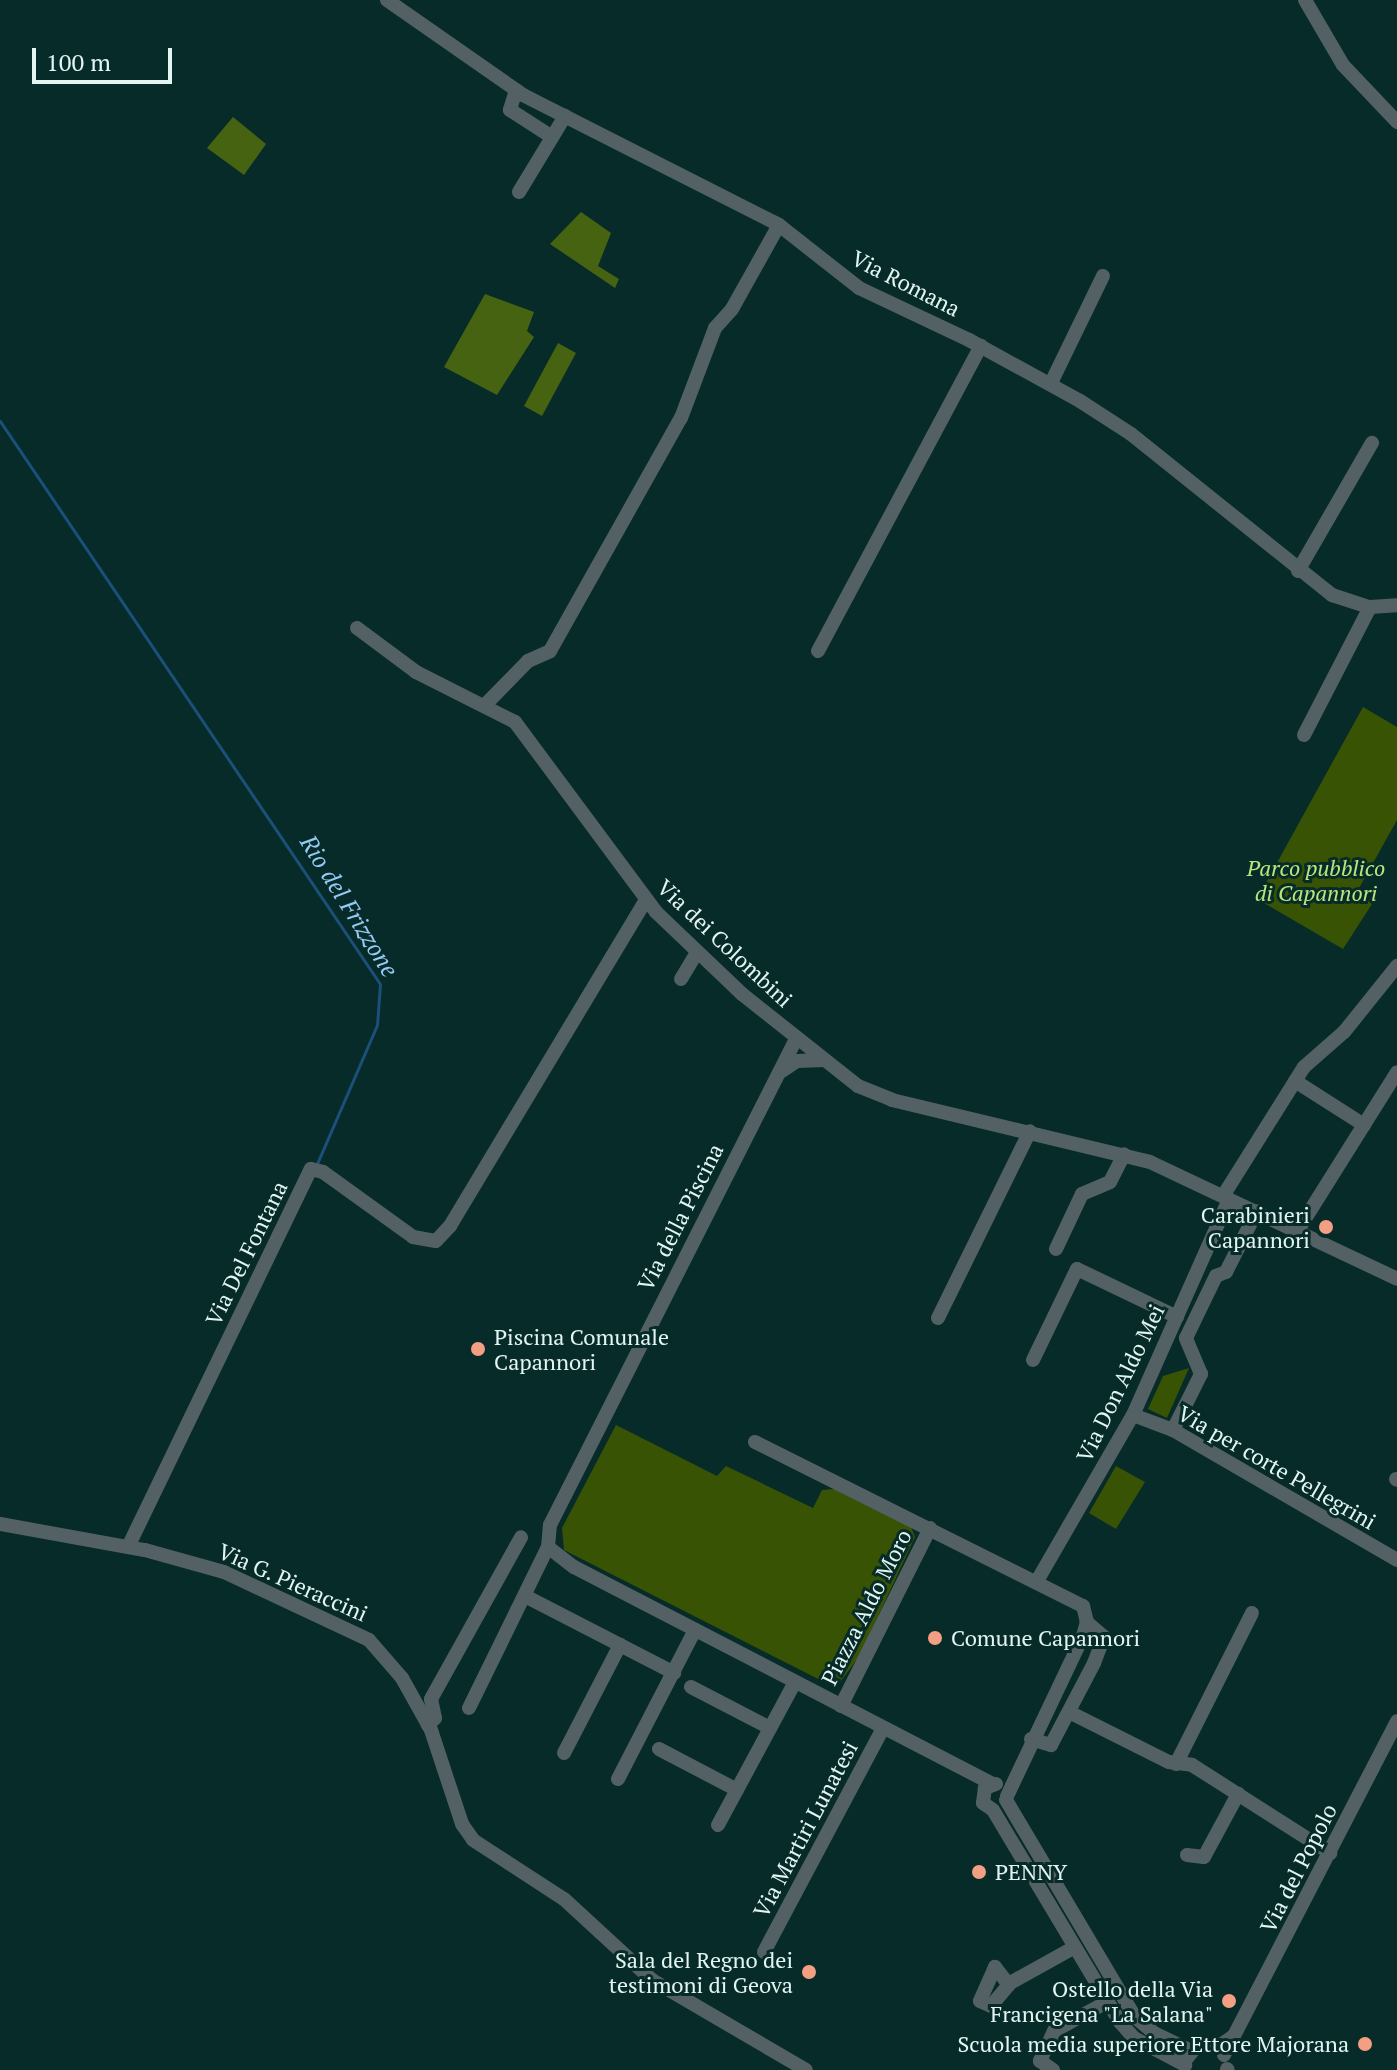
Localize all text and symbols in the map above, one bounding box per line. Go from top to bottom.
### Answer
scale bar [36,32,176,82]
text: 100 m [46,46,111,78]
street label: Via Romana [847,244,965,322]
water label: Rio del Frizzone [294,830,404,982]
park label: Parco pubblico di Capannori [1247,854,1385,906]
street label: Via dei Colombini [652,874,798,1012]
street label: Via della Piscina [632,1139,728,1295]
street label: Via Del Fontana [200,1176,292,1330]
place label: Carabinieri Capannori [1201,1201,1310,1252]
marker: Carabinieri Capannori [1317,1218,1335,1236]
street label: Via Don Aldo Mei [1070,1300,1170,1466]
place label: Piscina Comunale Capannori [494,1323,669,1374]
marker: Piscina Comunale Capannori [469,1340,487,1358]
street label: Via per corte Pellegrini [1173,1399,1381,1535]
street label: Piazza Aldo Moro [815,1525,917,1689]
street label: Via G. Pieraccini [214,1537,372,1627]
place label: Comune Capannori [951,1625,1140,1651]
marker: Comune Capannori [926,1629,944,1647]
street label: Via Martiri Lunatesi [747,1736,863,1922]
street label: Via del Popolo [1254,1799,1342,1937]
place label: PENNY [995,1859,1067,1885]
marker: PENNY [970,1863,988,1881]
place label: Sala del Regno dei testimoni di Geova [609,1946,793,1998]
marker: Sala del Regno dei testimoni di Geova [800,1963,818,1981]
place label: Ostello della Via Francigena "La Salana" [989,1975,1213,2026]
marker: Ostello della Via Francigena "La Salana" [1220,1992,1238,2010]
place label: Scuola media superiore Ettore Majorana [957,2031,1349,2057]
marker: Scuola media superiore Ettore Majorana [1356,2035,1374,2053]

